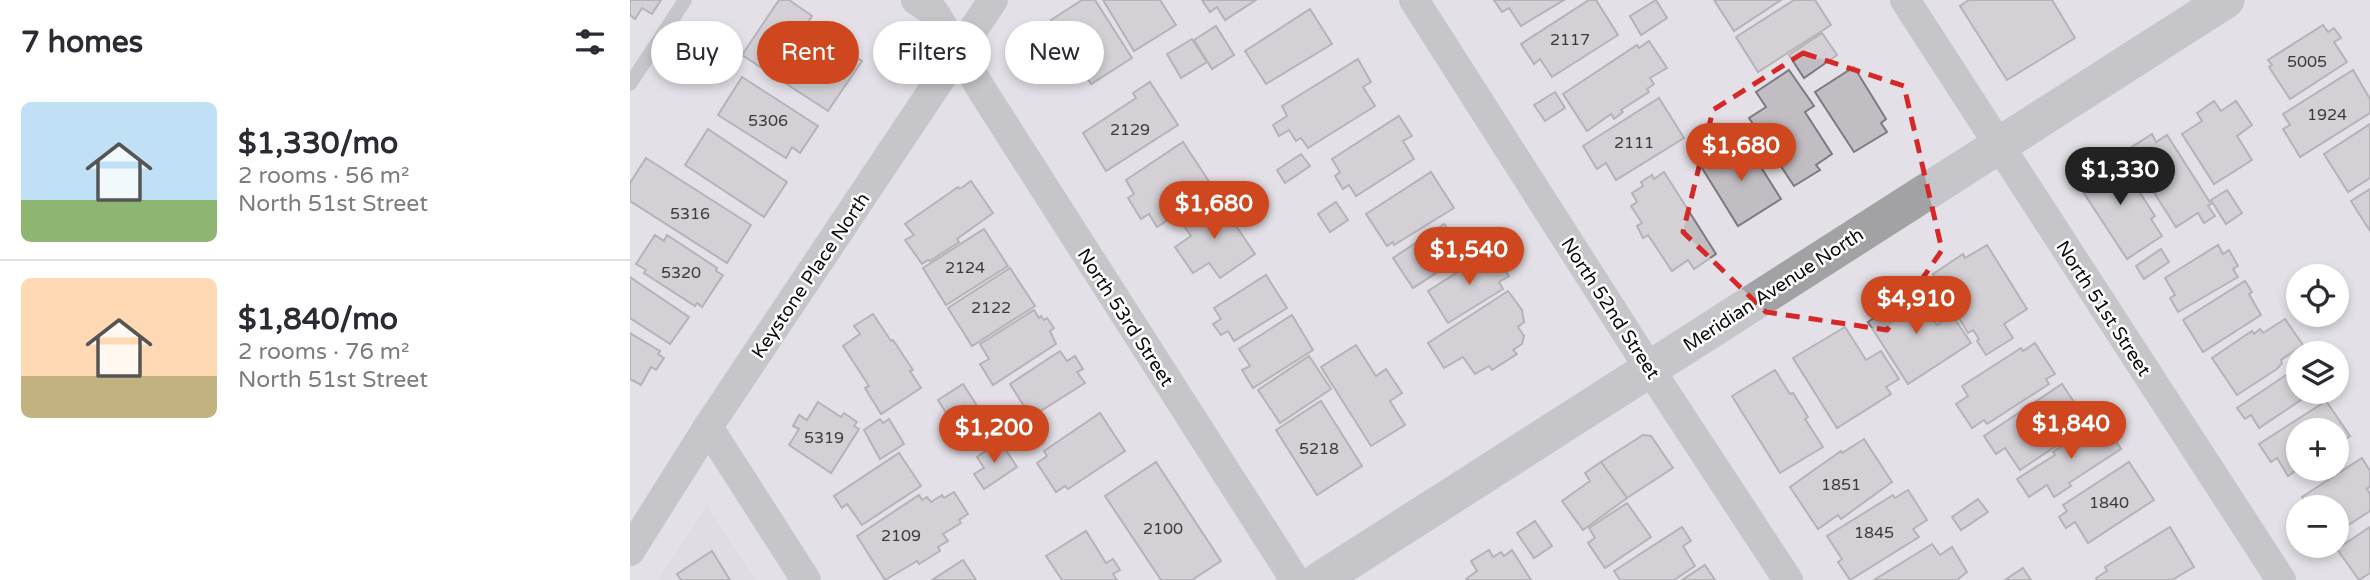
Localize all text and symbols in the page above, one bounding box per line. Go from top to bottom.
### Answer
chip: Buy [651,21,743,84]
chip: Rent [757,21,859,84]
chip: Filters [873,21,991,84]
chip: New [1005,21,1104,84]
icon: filters [571,23,609,61]
text: 7 homes [21,24,143,61]
house number: 2117 [1550,30,1590,50]
house number: 5005 [2287,52,2327,72]
house number: 1924 [2307,105,2347,125]
house number: 5306 [748,111,788,131]
house number: 2129 [1110,120,1150,140]
pin: $1,680 [1684,124,1798,183]
text: $1,330/mo [238,125,398,162]
icon: home [77,130,161,214]
text: $1,680 [1702,132,1780,160]
house number: 2111 [1614,133,1654,153]
pin: $1,330 [2063,148,2177,207]
text: $1,330 [2081,156,2159,184]
text: 2 rooms · 56 m² [238,162,409,190]
pin: $1,680 [1157,182,1271,241]
street label: Keystone Place North [747,189,874,363]
text: North 51st Street [238,190,428,218]
text: $1,680 [1175,190,1253,218]
house number: 5316 [670,204,710,224]
street label: Meridian Avenue North [1679,223,1868,356]
pin: $1,540 [1412,228,1526,287]
street label: North 52nd Street [1556,234,1664,383]
text: $1,540 [1430,236,1508,264]
street label: North 51st Street [2051,237,2155,380]
street label: North 53rd Street [1072,245,1178,390]
house number: 2124 [945,258,985,278]
house number: 5320 [661,263,701,283]
map controls [2286,264,2349,558]
button: locate [2286,264,2349,327]
pin: $4,910 [1859,276,1973,336]
text: $4,910 [1877,285,1955,313]
house number: 2122 [971,298,1011,318]
text: $1,840/mo [238,301,398,338]
icon: home [77,306,161,390]
text: 2 rooms · 76 m² [238,338,409,366]
button: layers [2286,341,2349,404]
text: North 51st Street [238,366,428,394]
pin: $1,840 [2014,402,2128,461]
pin: $1,200 [937,406,1051,465]
text: $1,840 [2032,410,2110,438]
text: $1,200 [955,414,1033,442]
button: + [2286,418,2349,481]
house number: 5319 [804,428,844,448]
house number: 5218 [1299,439,1339,459]
house number: 1851 [1821,475,1861,495]
house number: 1840 [2089,493,2129,513]
button: − [2286,495,2349,558]
house number: 2100 [1143,519,1183,539]
house number: 1845 [1854,523,1894,543]
house number: 2109 [881,526,921,546]

